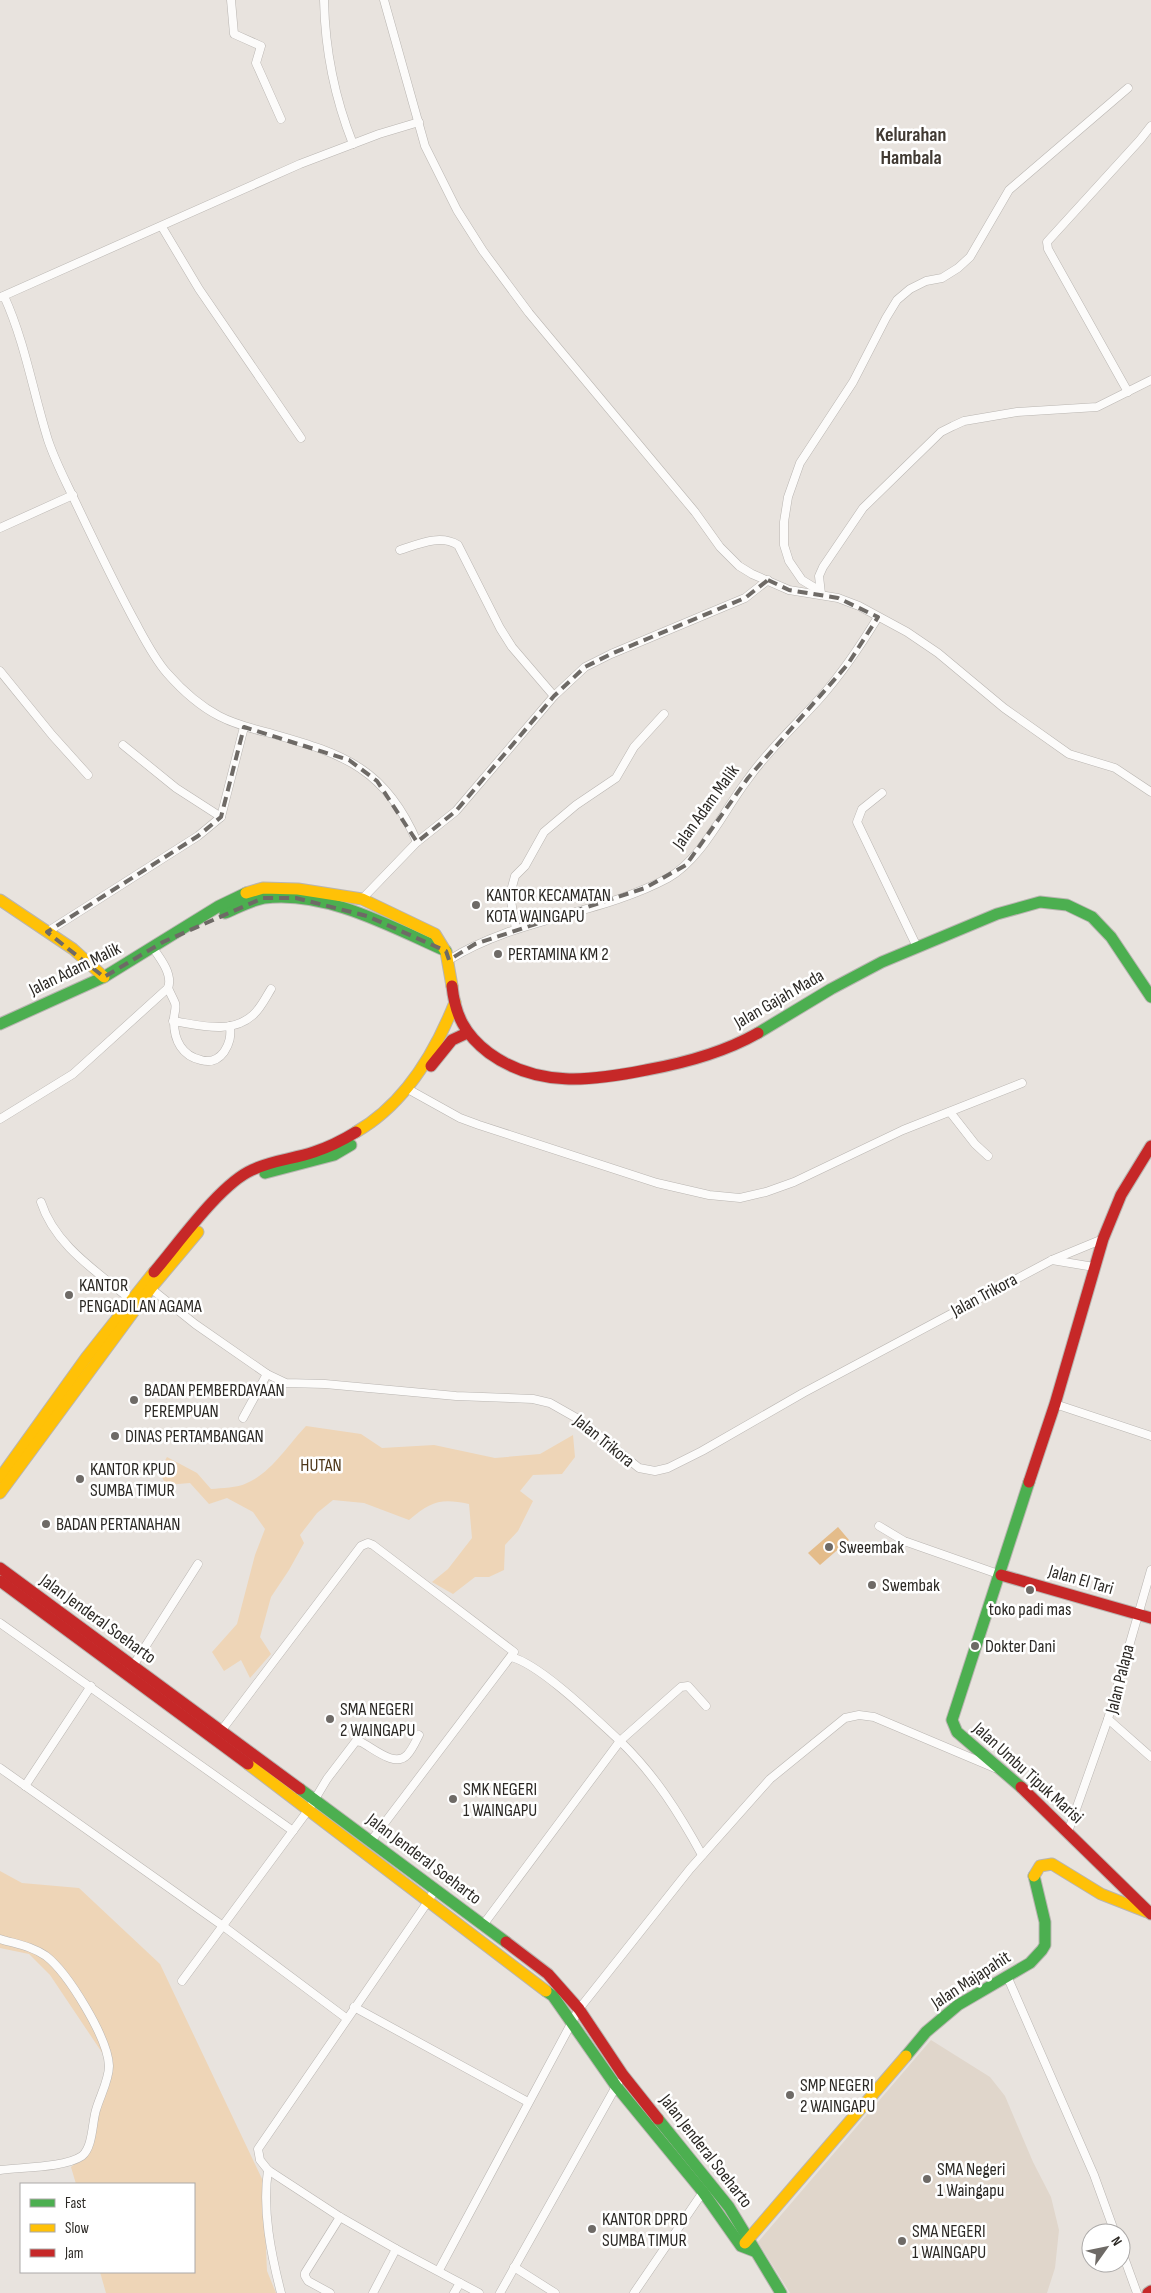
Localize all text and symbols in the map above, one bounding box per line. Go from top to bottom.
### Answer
district label: Kelurahan Hambala [876,123,946,170]
street label: Jalan Adam Malik [668,761,744,854]
place label: KANTOR KECAMATAN KOTA WAINGAPU [486,885,611,927]
marker: KANTOR KECAMATAN KOTA WAINGAPU [470,899,482,911]
street label: Jalan Adam Malik [25,938,124,1001]
place label: PERTAMINA KM 2 [508,944,609,965]
marker: PERTAMINA KM 2 [492,948,504,960]
street label: Jalan Gajah Mada [730,965,828,1034]
street label: Jalan Trikora [946,1269,1021,1322]
place label: KANTOR PENGADILAN AGAMA [79,1275,202,1317]
marker: KANTOR PENGADILAN AGAMA [63,1289,75,1301]
place label: BADAN PEMBERDAYAAN PEREMPUAN [144,1380,285,1422]
marker: BADAN PEMBERDAYAAN PEREMPUAN [128,1394,140,1406]
street label: Jalan Trikora [569,1410,639,1472]
place label: DINAS PERTAMBANGAN [125,1426,264,1447]
marker: DINAS PERTAMBANGAN [109,1430,121,1442]
park label: HUTAN [300,1455,342,1476]
place label: KANTOR KPUD SUMBA TIMUR [90,1459,176,1501]
marker: KANTOR KPUD SUMBA TIMUR [74,1473,86,1485]
place label: BADAN PERTANAHAN [56,1514,180,1535]
marker: BADAN PERTANAHAN [40,1518,52,1530]
place label: Sweembak [839,1537,904,1558]
marker: Sweembak [823,1541,835,1553]
street label: Jalan El Tari [1045,1560,1116,1599]
street label: Jalan Jenderal Soeharto [35,1569,160,1668]
place label: Swembak [882,1575,940,1596]
marker: Swembak [866,1579,878,1591]
marker: toko padi mas [1024,1584,1036,1596]
place label: toko padi mas [989,1599,1071,1620]
place label: Dokter Dani [985,1636,1056,1657]
marker: Dokter Dani [969,1640,981,1652]
street label: Jalan Palapa [1101,1642,1139,1717]
place label: SMA NEGERI 2 WAINGAPU [340,1699,415,1741]
marker: SMA NEGERI 2 WAINGAPU [324,1713,336,1725]
street label: Jalan Umbu Tipuk Marisi [968,1717,1087,1828]
place label: SMK NEGERI 1 WAINGAPU [463,1779,537,1821]
marker: SMK NEGERI 1 WAINGAPU [447,1793,459,1805]
street label: Jalan Jenderal Soeharto [362,1808,485,1909]
street label: Jalan Majapahit [927,1946,1015,2014]
place label: SMP NEGERI 2 WAINGAPU [800,2075,875,2117]
street label: Jalan Jenderal Soeharto [655,2089,757,2212]
marker: SMP NEGERI 2 WAINGAPU [784,2089,796,2101]
place label: SMA Negeri 1 Waingapu [937,2159,1005,2201]
marker: SMA Negeri 1 Waingapu [921,2173,933,2185]
legend [20,2183,195,2273]
text: Fast [65,2194,87,2213]
place label: KANTOR DPRD SUMBA TIMUR [602,2209,688,2251]
text: Slow [65,2219,89,2238]
place label: SMA NEGERI 1 WAINGAPU [912,2221,986,2263]
marker: KANTOR DPRD SUMBA TIMUR [586,2223,598,2235]
north arrow [1081,2223,1131,2273]
text: N [1107,2233,1126,2249]
marker: SMA NEGERI 1 WAINGAPU [896,2235,908,2247]
text: Jam [64,2244,83,2263]

